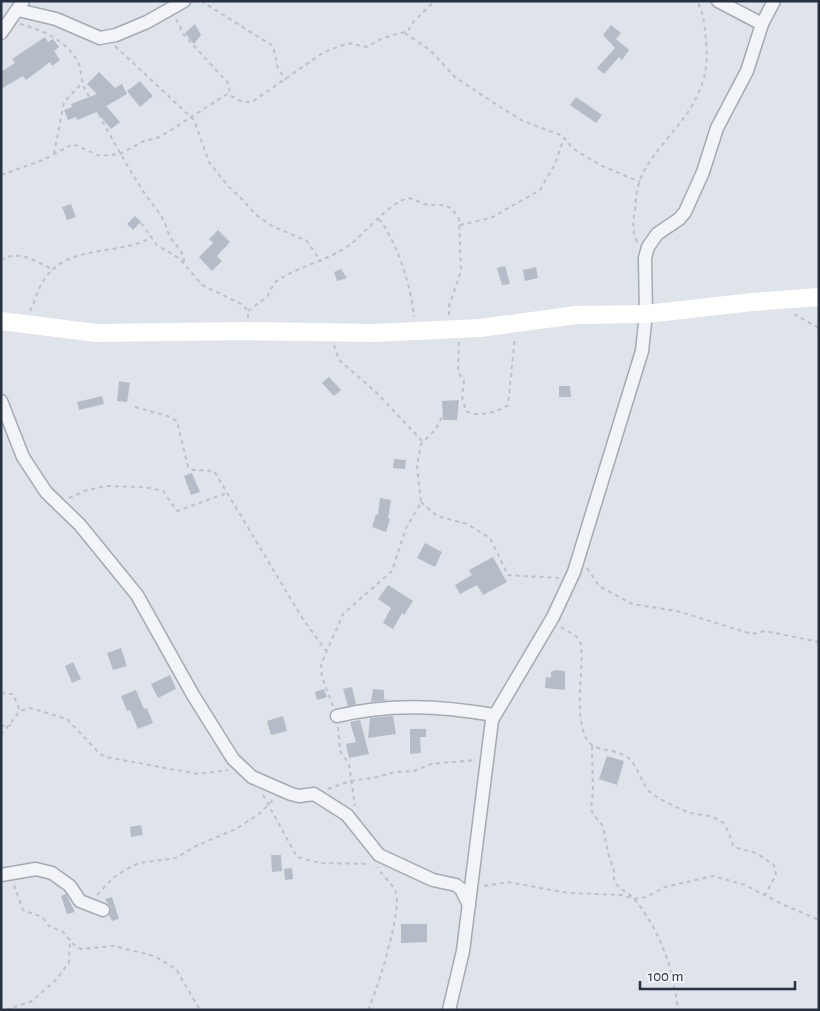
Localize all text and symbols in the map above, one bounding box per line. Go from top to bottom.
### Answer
scale bar [640,958,795,990]
text: 100 m [648,969,683,984]

